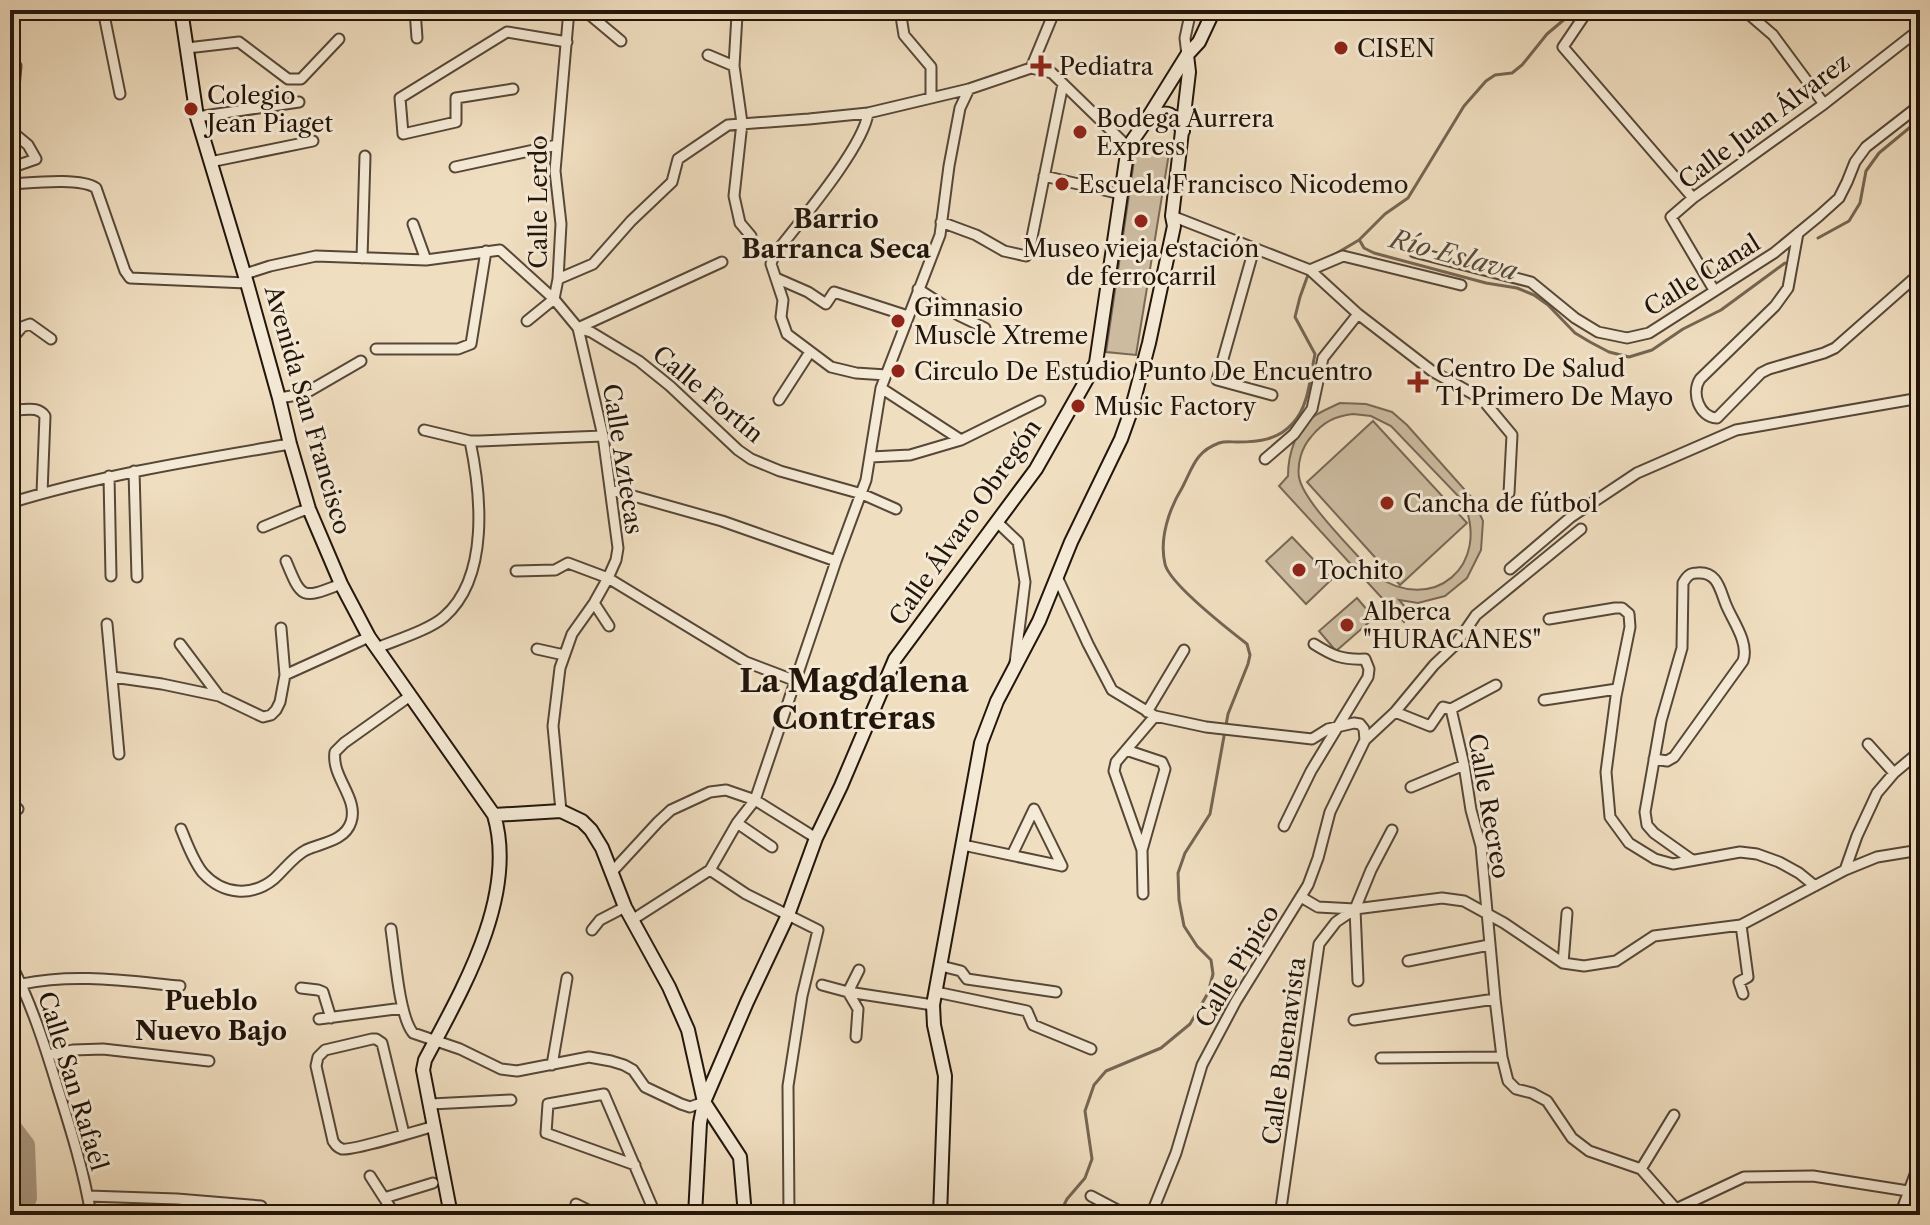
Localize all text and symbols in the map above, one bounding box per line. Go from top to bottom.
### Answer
place label: CISEN [1357,34,1435,63]
marker: CISEN [1332,39,1350,57]
street label: Calle Juan Álvarez [1673,47,1855,195]
place label: Pediatra [1059,52,1154,81]
marker: Pediatra [1030,55,1052,77]
place label: Colegio Jean Piaget [203,81,334,138]
marker: Colegio Jean Piaget [182,100,200,118]
place label: Bodega Aurrera Express [1096,104,1274,161]
marker: Bodega Aurrera Express [1071,123,1089,141]
street label: Calle Lerdo [524,135,553,269]
place label: Escuela Francisco Nicodemo [1078,170,1408,199]
marker: Escuela Francisco Nicodemo [1053,175,1071,193]
district label: Barrio Barranca Seca [741,203,932,265]
marker: Museo vieja estación de ferrocarril [1132,212,1150,230]
water label: Río Eslava [1385,222,1522,287]
street label: Calle Canal [1639,228,1765,322]
place label: Museo vieja estación de ferrocarril [1023,234,1259,291]
street label: Avenida San Francisco [258,282,357,538]
place label: Gimnasio Muscle Xtreme [914,293,1088,350]
marker: Gimnasio Muscle Xtreme [889,312,907,330]
street label: Calle Fortín [647,339,769,449]
place label: Centro De Salud T1 Primero De Mayo [1436,354,1673,411]
place label: Circulo De Estudio Punto De Encuentro [914,357,1373,386]
marker: Circulo De Estudio Punto De Encuentro [889,362,907,380]
marker: Centro De Salud T1 Primero De Mayo [1407,371,1429,393]
street label: Calle Aztecas [597,382,649,536]
place label: Music Factory [1094,392,1257,421]
marker: Music Factory [1069,397,1087,415]
street label: Calle Álvaro Obregón [883,413,1047,631]
place label: Cancha de fútbol [1403,489,1598,518]
marker: Cancha de fútbol [1378,494,1396,512]
place label: Tochito [1315,556,1404,585]
marker: Tochito [1290,561,1308,579]
place label: Alberca "HURACANES" [1362,597,1541,654]
marker: Alberca "HURACANES" [1338,616,1356,634]
district label: La Magdalena Contreras [739,661,969,737]
street label: Calle Recreo [1462,731,1516,881]
street label: Calle Pipico [1189,899,1285,1033]
street label: Calle Buenavista [1256,955,1312,1147]
district label: Pueblo Nuevo Bajo [135,985,287,1047]
street label: Calle San Rafaél [32,988,114,1174]

